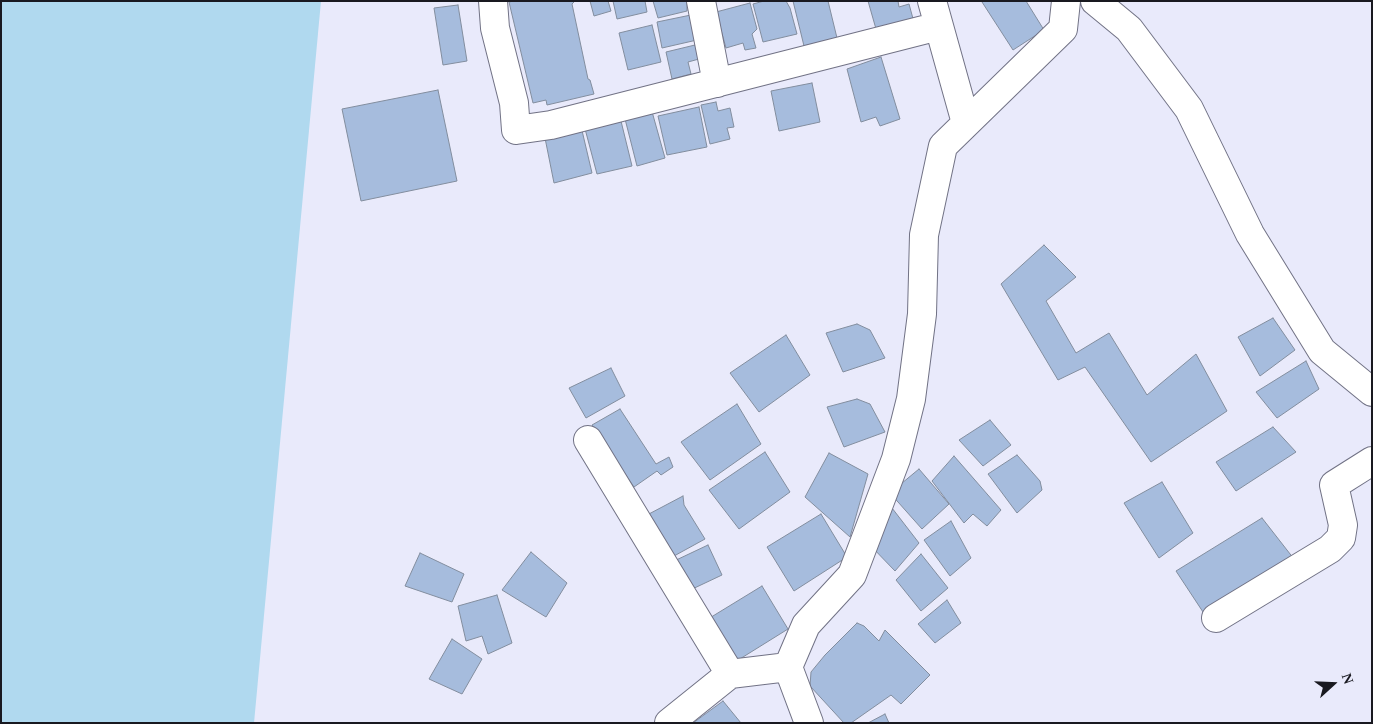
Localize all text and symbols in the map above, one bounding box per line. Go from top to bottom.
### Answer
north arrow [1308,659,1358,709]
text: N [1339,671,1356,686]

